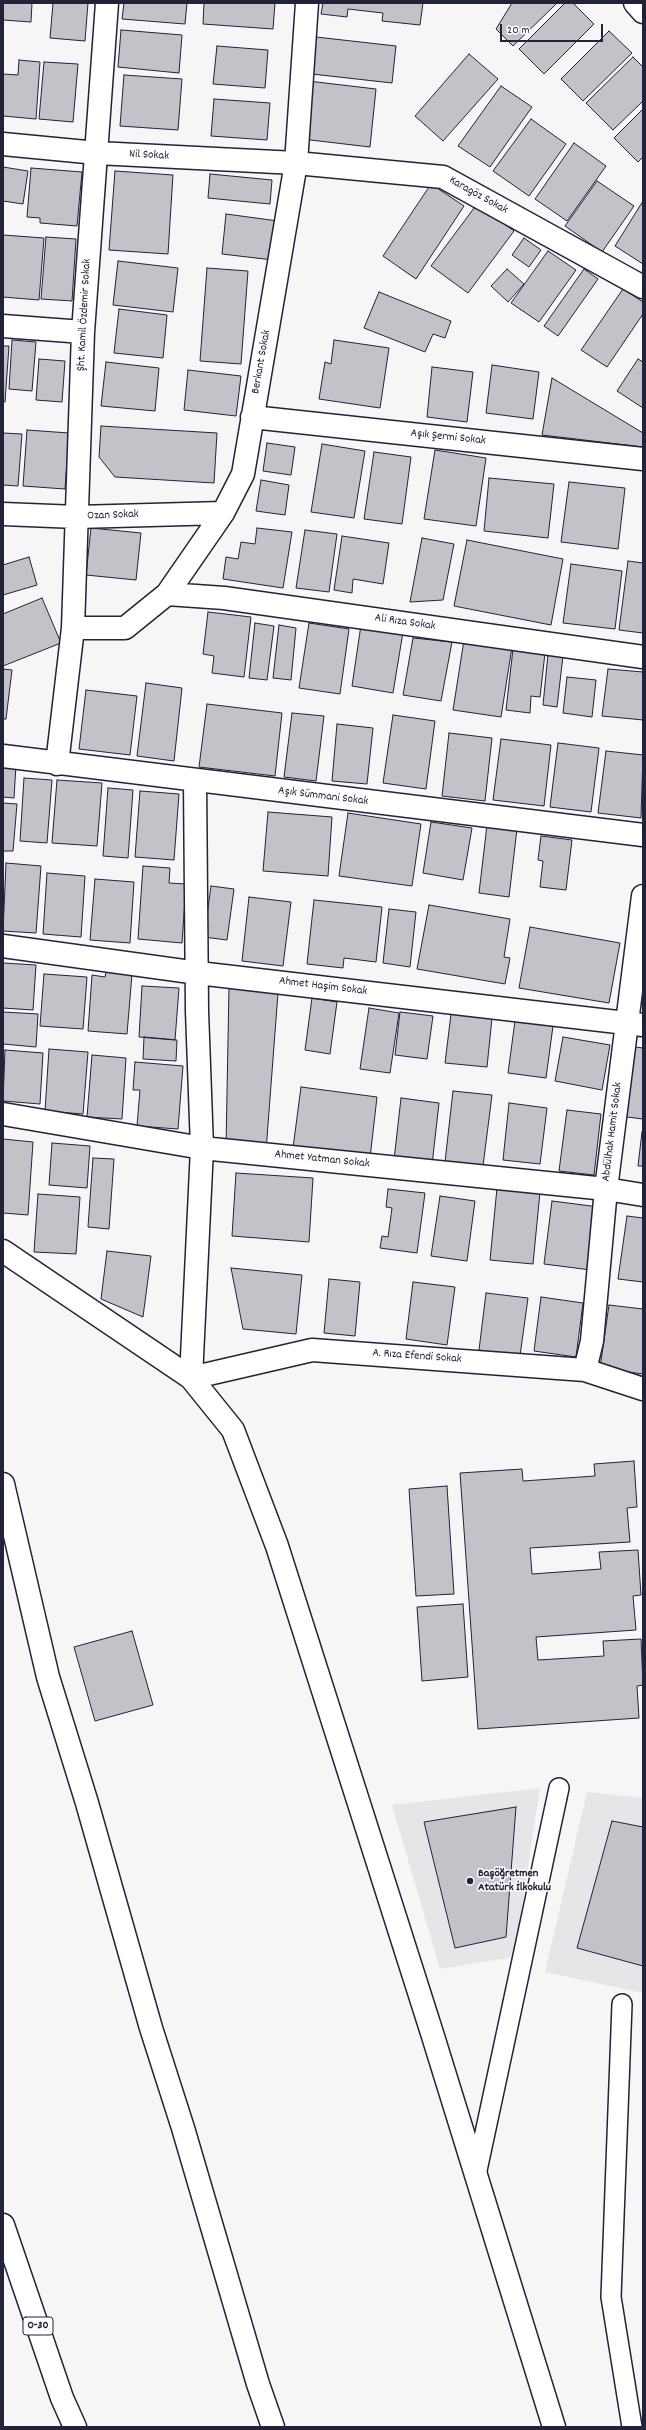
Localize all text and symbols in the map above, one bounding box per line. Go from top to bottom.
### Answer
scale bar [502,16,605,42]
text: 20 m [507,22,530,39]
street label: Nil Sokak [129,148,169,164]
street label: Karagöz Sokak [446,174,510,218]
street label: Şht. Kamil Özdemir Sokak [75,258,95,372]
street label: Berkant Sokak [249,329,275,395]
street label: Aşık Şermi Sokak [410,427,486,449]
street label: Ozan Sokak [87,508,139,524]
street label: Ali Rıza Sokak [374,612,436,634]
street label: Aşık Sümmani Sokak [277,784,369,810]
street label: Ahmet Haşim Sokak [278,974,368,1000]
street label: Abdülhak Hamit Sokak [600,1082,626,1182]
street label: Ahmet Yatman Sokak [274,1148,370,1172]
street label: A. Rıza Efendi Sokak [372,1347,462,1367]
place label: Başöğretmen Atatürk İlkokulu [478,1867,551,1895]
marker: Başöğretmen Atatürk İlkokulu [465,1876,475,1886]
road number: O-30 [23,2317,53,2335]

